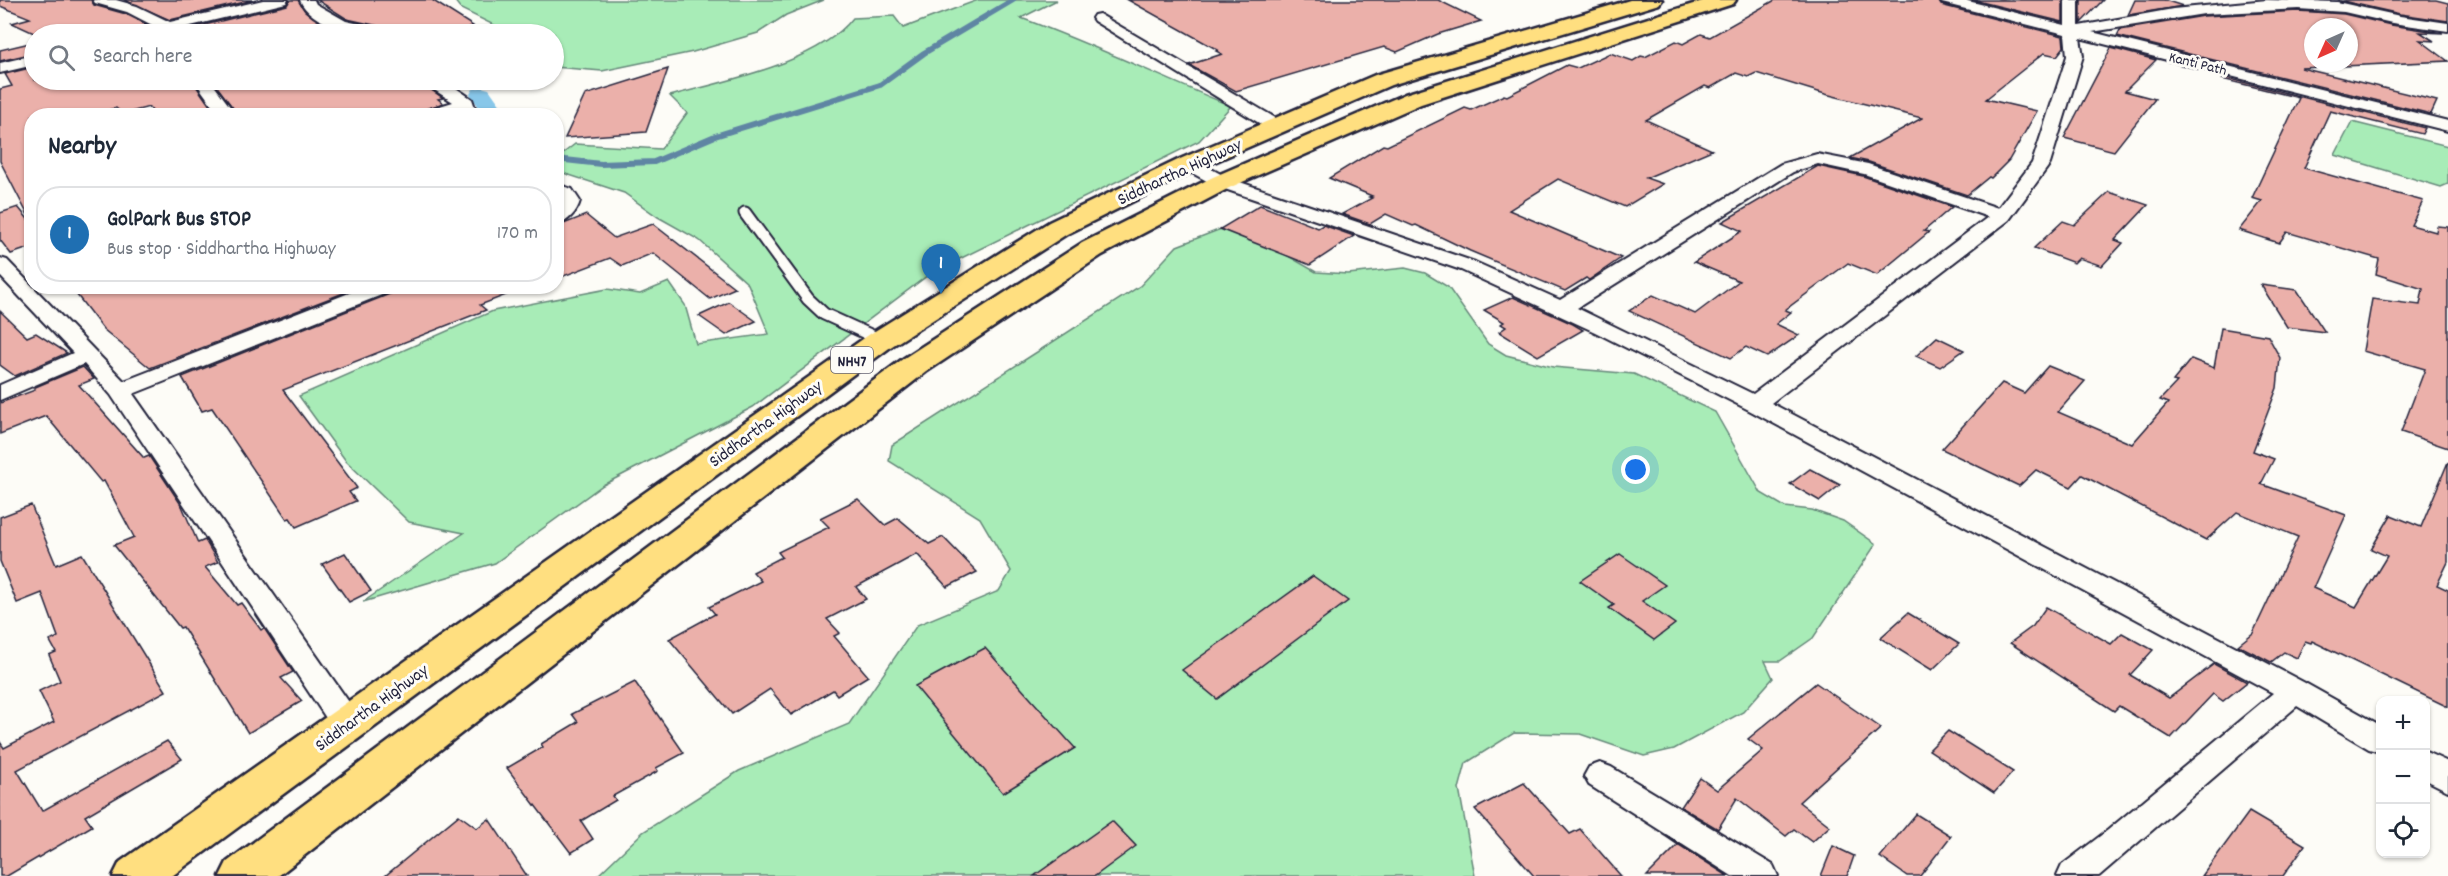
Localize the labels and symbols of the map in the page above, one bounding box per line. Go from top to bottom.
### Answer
north arrow [2304,18,2358,72]
street label: Kanti Path [2166,47,2229,83]
street label: Siddhartha Highway [1114,133,1247,213]
pin: 1 [922,244,960,294]
road number: NH47 [831,347,873,373]
street label: Siddhartha Highway [705,375,829,475]
your location [1621,455,1650,484]
street label: Siddhartha Highway [311,659,435,759]

